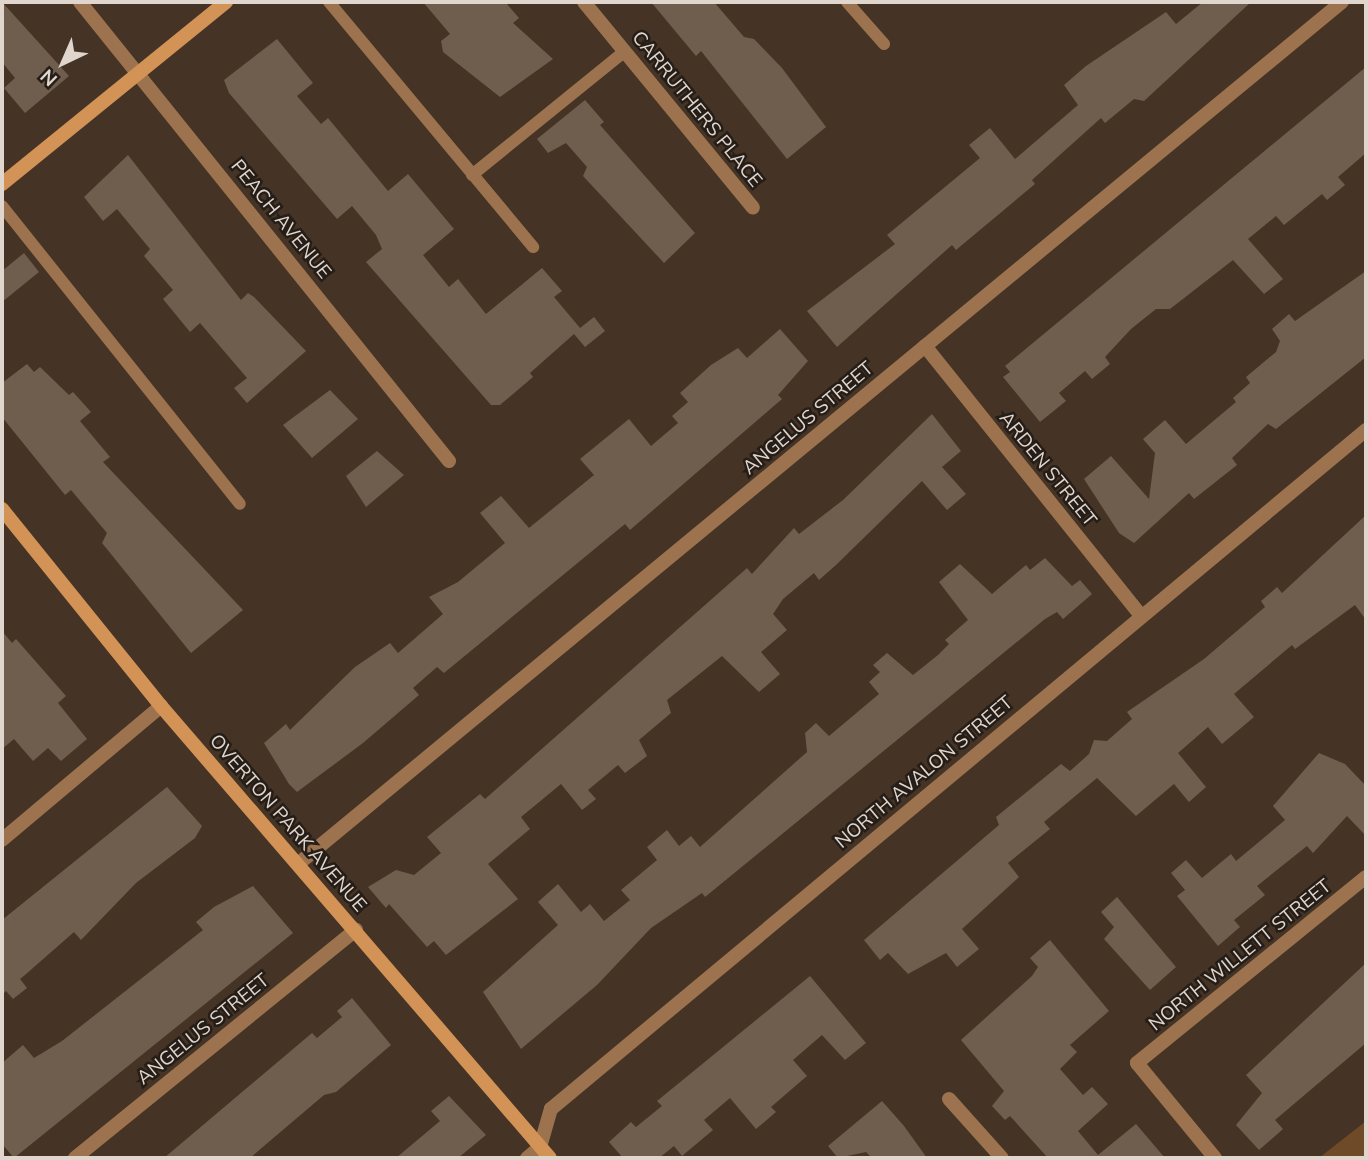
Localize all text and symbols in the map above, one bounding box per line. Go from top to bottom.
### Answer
street label: CARRUTHERS PLACE [627,26,767,192]
north arrow [28,28,98,98]
text: N [35,64,62,92]
street label: PEACH AVENUE [226,155,336,283]
street label: ANGELUS STREET [738,357,878,479]
street label: ARDEN STREET [995,407,1101,531]
street label: NORTH AVALON STREET [831,691,1017,853]
street label: OVERTON PARK AVENUE [205,730,371,916]
street label: NORTH WILLETT STREET [1144,874,1336,1036]
street label: ANGELUS STREET [132,969,274,1089]

